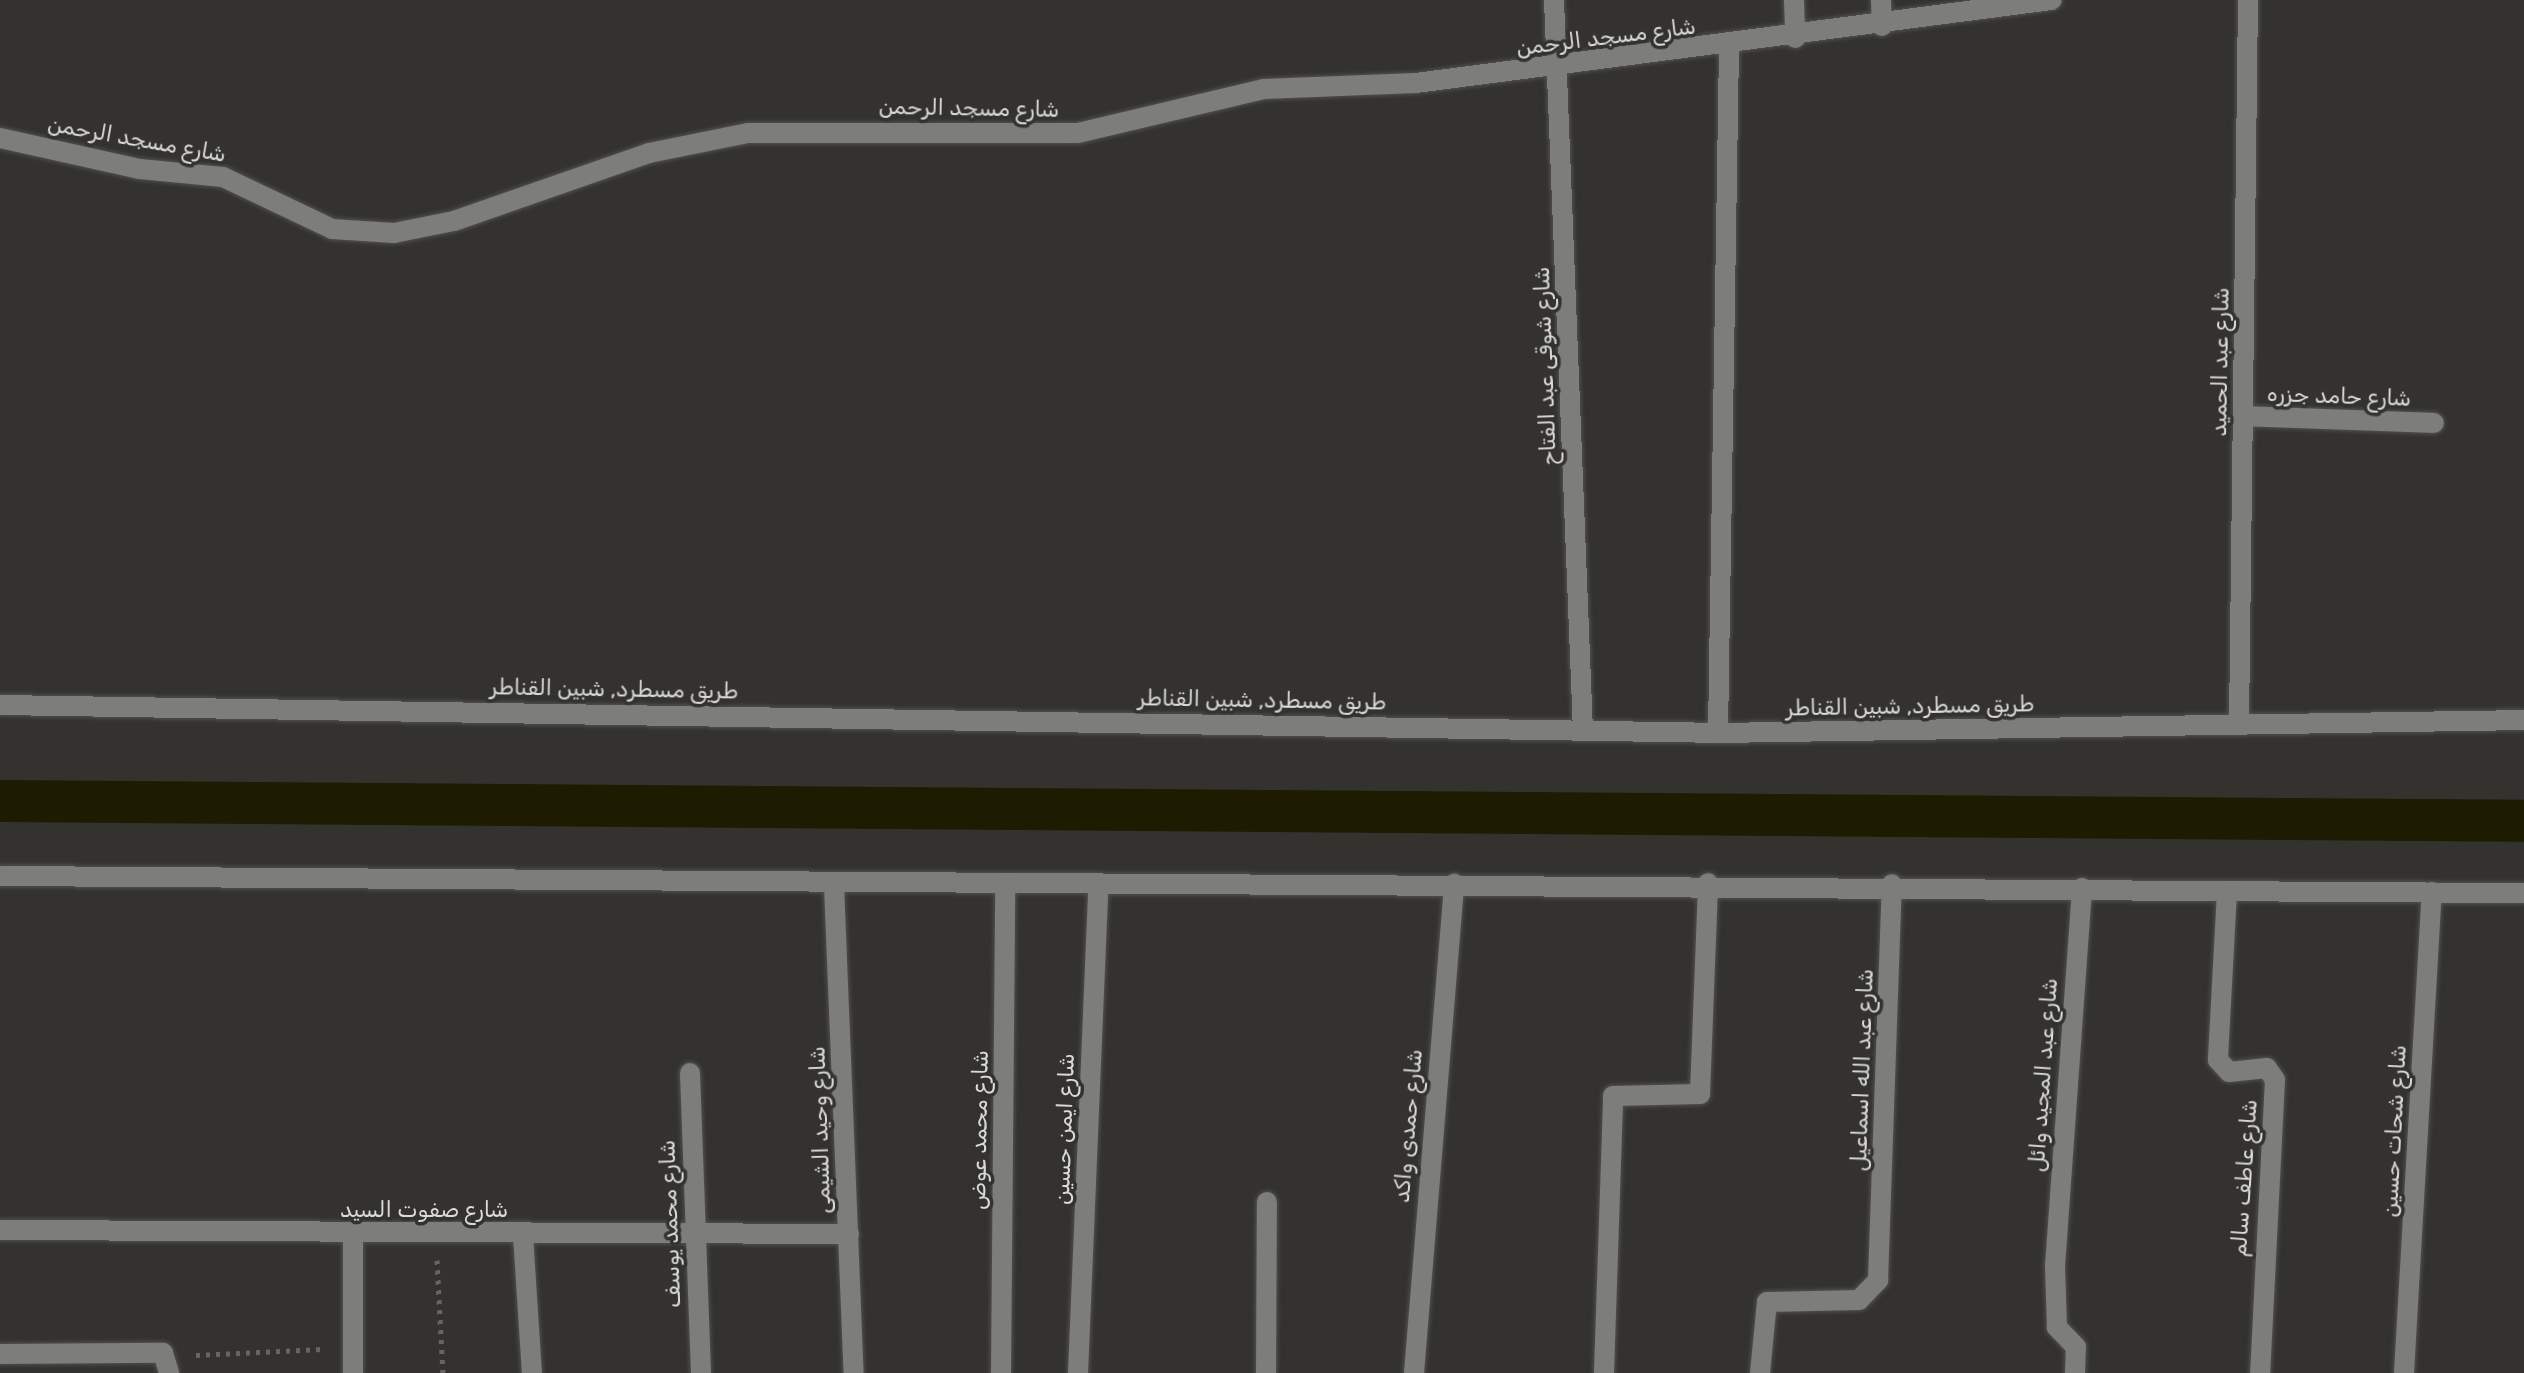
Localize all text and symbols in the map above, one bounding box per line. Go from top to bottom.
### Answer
street label: شارع مسجد الرحمن [1515,13,1697,61]
street label: شارع مسجد الرحمن [879,93,1059,123]
street label: شارع مسجد الرحمن [46,110,228,168]
street label: شارع شوقى عبد الفتاح [1528,266,1562,466]
street label: شارع عبد الحميد [2206,287,2234,437]
street label: شارع حامد جزره [2266,380,2412,412]
street label: طريق مسطرد, شبين القناطر [489,674,739,704]
street label: طريق مسطرد, شبين القناطر [1137,685,1387,715]
street label: طريق مسطرد, شبين القناطر [1785,691,2035,721]
street label: شارع عبد الله اسماعيل [1845,968,1879,1172]
street label: شارع عبد المجيد وائل [2023,977,2063,1173]
street label: شارع شحات حسين [2376,1044,2412,1218]
street label: شارع وحيد الشيمى [804,1046,836,1214]
street label: شارع حمدى واكد [1388,1048,1428,1204]
street label: شارع محمد عوض [964,1050,994,1210]
street label: شارع ايمن حسين [1048,1053,1080,1205]
street label: شارع عاطف سالم [2225,1098,2263,1258]
street label: شارع محمد يوسف [654,1140,686,1308]
street label: شارع صفوت السيد [340,1197,508,1223]

